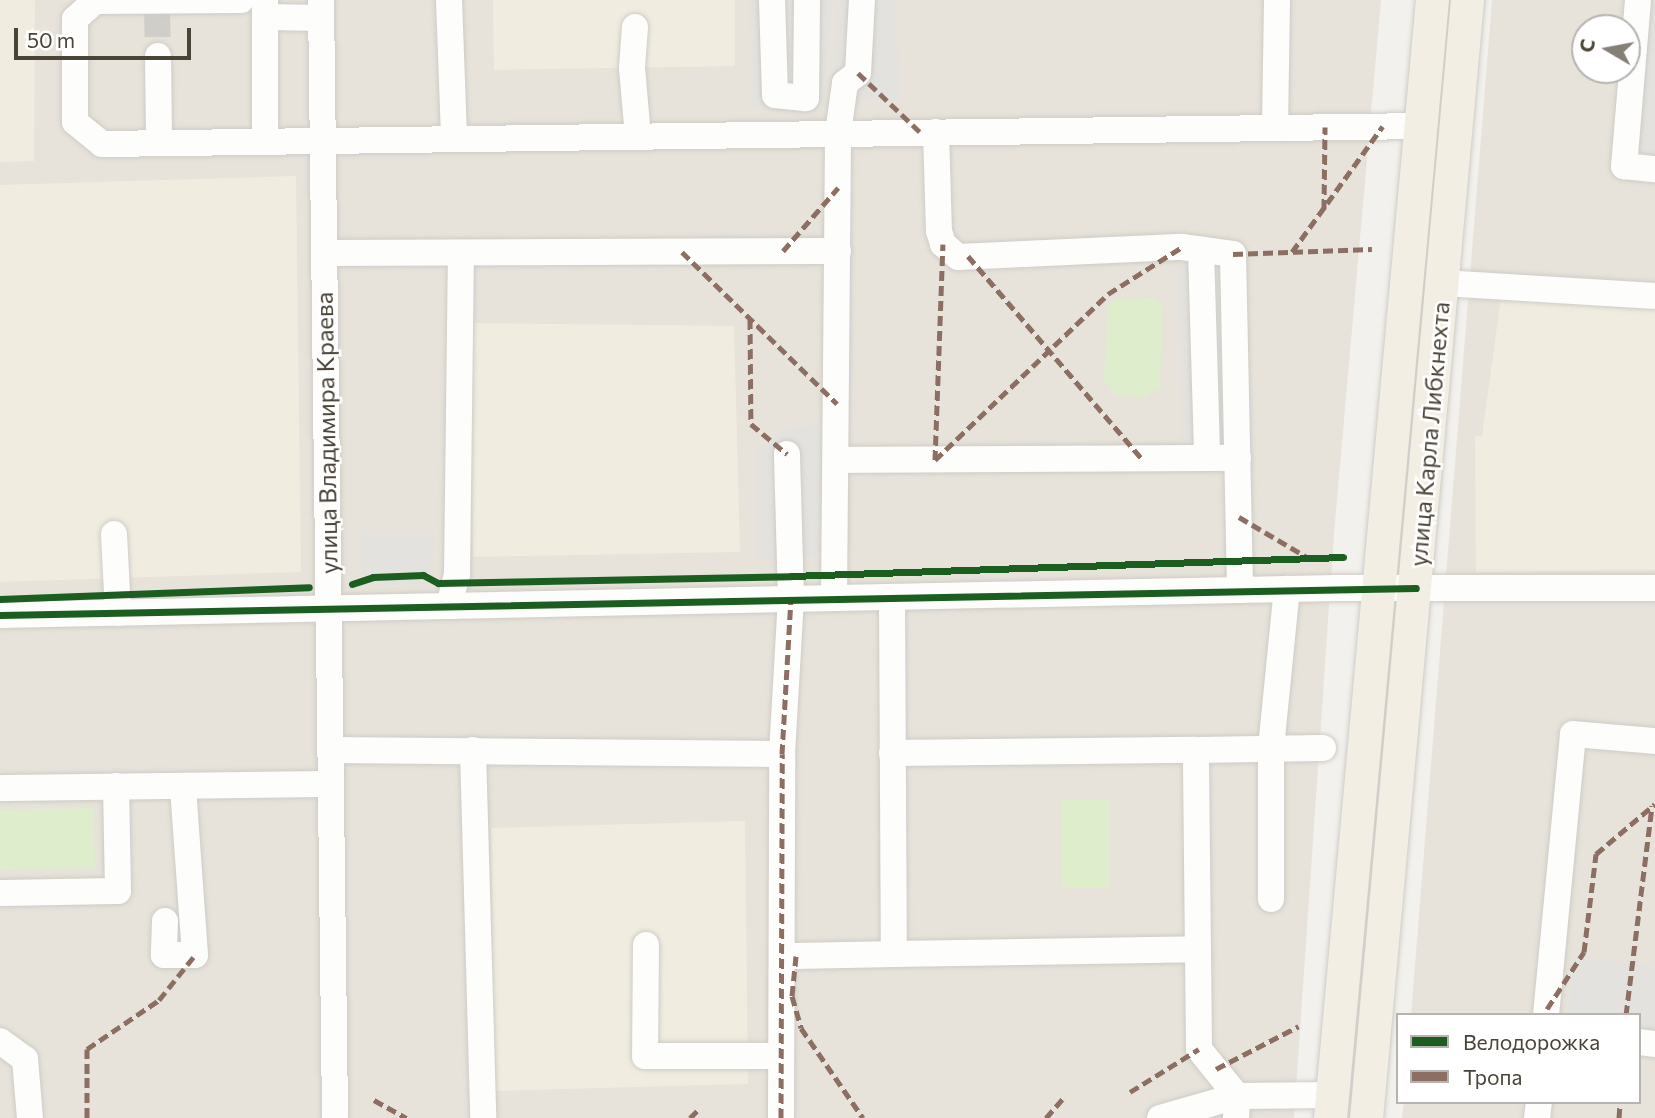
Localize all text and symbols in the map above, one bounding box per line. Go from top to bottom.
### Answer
scale bar [18,14,194,58]
north arrow [1571,14,1641,84]
text: 50 m [27,27,75,52]
text: С [1574,37,1599,54]
street label: улица Владимира Краева [309,292,343,574]
street label: улица Карла Либкнехта [1403,300,1455,568]
legend [1396,1013,1641,1104]
text: Велодорожка [1463,1029,1600,1054]
text: Тропа [1463,1064,1522,1089]

